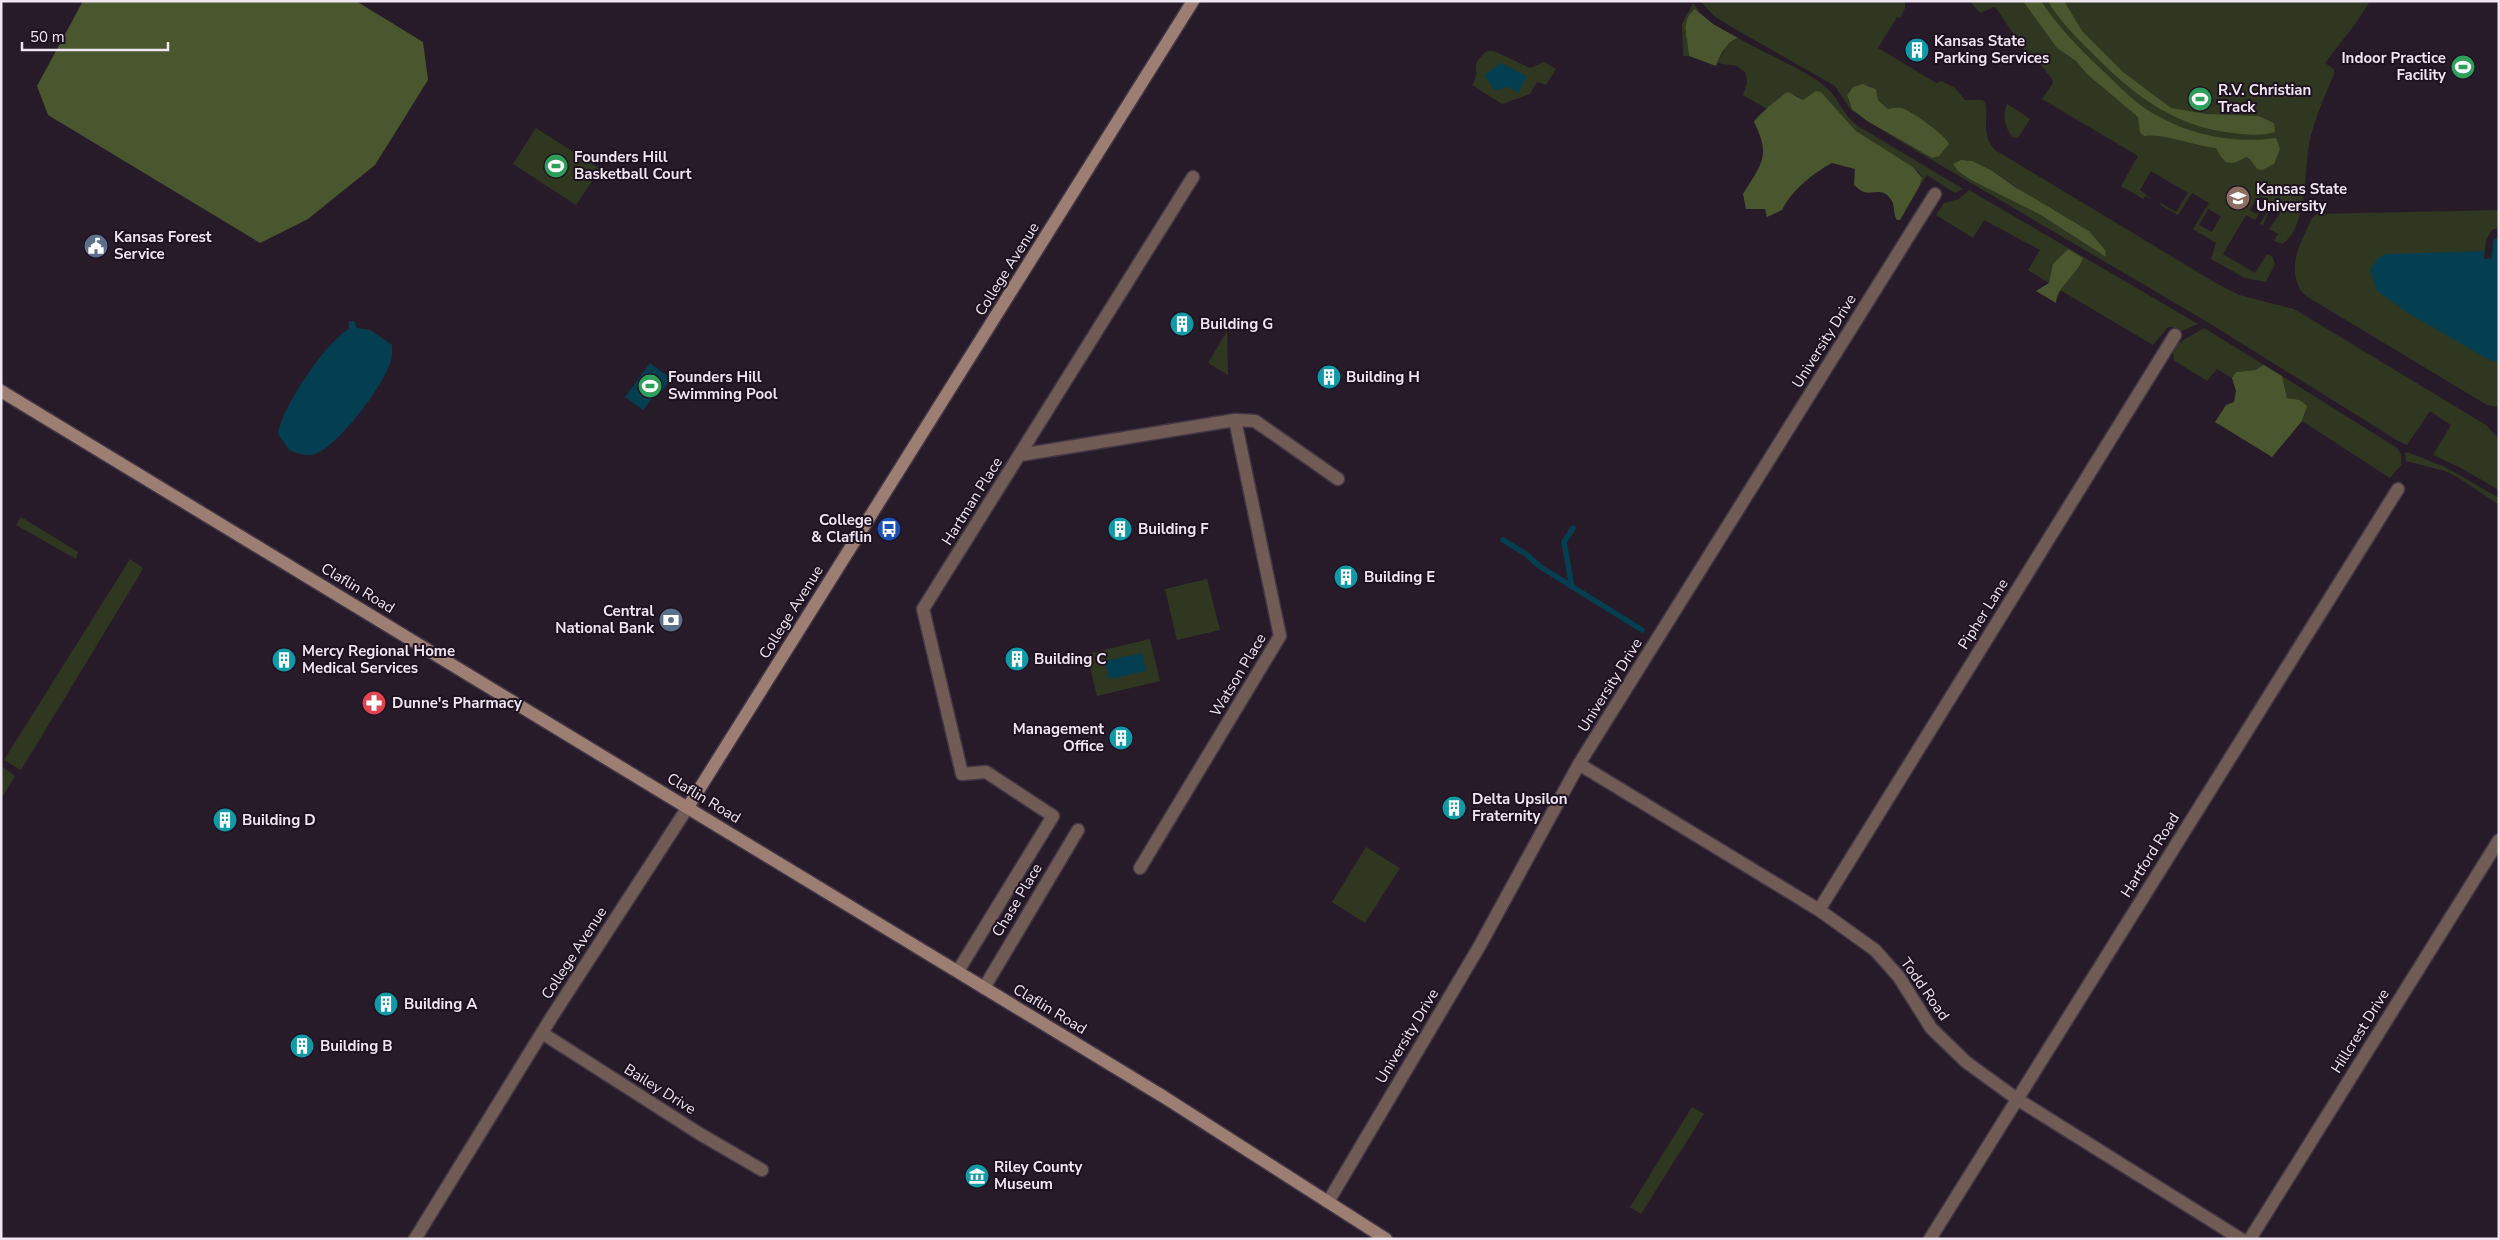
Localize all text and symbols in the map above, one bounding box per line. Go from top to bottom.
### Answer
scale bar [22,20,169,52]
text: 50 m [30,27,65,47]
place label: Kansas State Parking Services [1934,31,2049,68]
building icon: Kansas State Parking Services [1904,37,1930,63]
place label: Indoor Practice Facility [2341,48,2446,85]
sports icon: Indoor Practice Facility [2450,54,2476,80]
place label: R.V. Christian Track [2218,80,2311,117]
sports icon: R.V. Christian Track [2187,86,2213,112]
place label: Founders Hill Basketball Court [574,147,692,184]
sports icon: Founders Hill Basketball Court [543,153,569,179]
place label: Kansas State University [2256,179,2347,216]
school or university icon: Kansas State University [2225,185,2251,211]
street label: College Avenue [970,219,1044,319]
place label: Kansas Forest Service [114,227,212,264]
public building icon: Kansas Forest Service [83,233,109,259]
street label: University Drive [1787,290,1861,392]
building icon: Building G [1169,311,1195,337]
place label: Building G [1200,314,1273,334]
building icon: Building H [1316,364,1342,390]
place label: Founders Hill Swimming Pool [668,367,778,404]
place label: Building H [1346,367,1420,387]
sports icon: Founders Hill Swimming Pool [637,373,663,399]
street label: Hartman Place [937,453,1007,549]
place label: College & Claflin [811,510,872,547]
bus stop icon: College & Claflin [876,516,902,542]
building icon: Building F [1107,516,1133,542]
place label: Building F [1138,519,1209,539]
street label: Claflin Road [317,558,399,618]
street label: College Avenue [754,562,828,662]
building icon: Building E [1333,564,1359,590]
place label: Building E [1364,567,1435,587]
street label: Pipher Lane [1953,575,2013,653]
place label: Central National Bank [555,601,655,638]
bank icon: Central National Bank [658,607,684,633]
street label: Watson Place [1205,630,1271,720]
street label: University Drive [1573,634,1647,736]
place label: Mercy Regional Home Medical Services [302,641,455,678]
building icon: Building C [1004,646,1030,672]
building icon: Mercy Regional Home Medical Services [271,647,297,673]
place label: Building C [1034,649,1106,669]
pharmacy icon: Dunne's Pharmacy [361,690,387,716]
place label: Dunne's Pharmacy [392,693,522,713]
place label: Management Office [1013,719,1104,756]
building icon: Management Office [1108,725,1134,751]
street label: Claflin Road [663,768,745,828]
place label: Delta Upsilon Fraternity [1472,789,1568,826]
building icon: Delta Upsilon Fraternity [1441,795,1467,821]
building icon: Building D [212,807,238,833]
street label: Hartford Road [2116,809,2184,901]
place label: Building D [242,810,316,830]
street label: Chase Place [987,860,1047,940]
street label: College Avenue [537,903,611,1003]
street label: Todd Road [1896,954,1954,1024]
street label: Claflin Road [1009,979,1091,1039]
street label: University Drive [1371,985,1443,1087]
street label: Hillcrest Drive [2326,985,2394,1077]
building icon: Building A [373,991,399,1017]
place label: Building A [404,994,478,1014]
building icon: Building B [289,1033,315,1059]
place label: Building B [320,1036,393,1056]
street label: Bailey Drive [620,1059,700,1119]
place label: Riley County Museum [994,1157,1082,1194]
museum icon: Riley County Museum [964,1163,990,1189]

